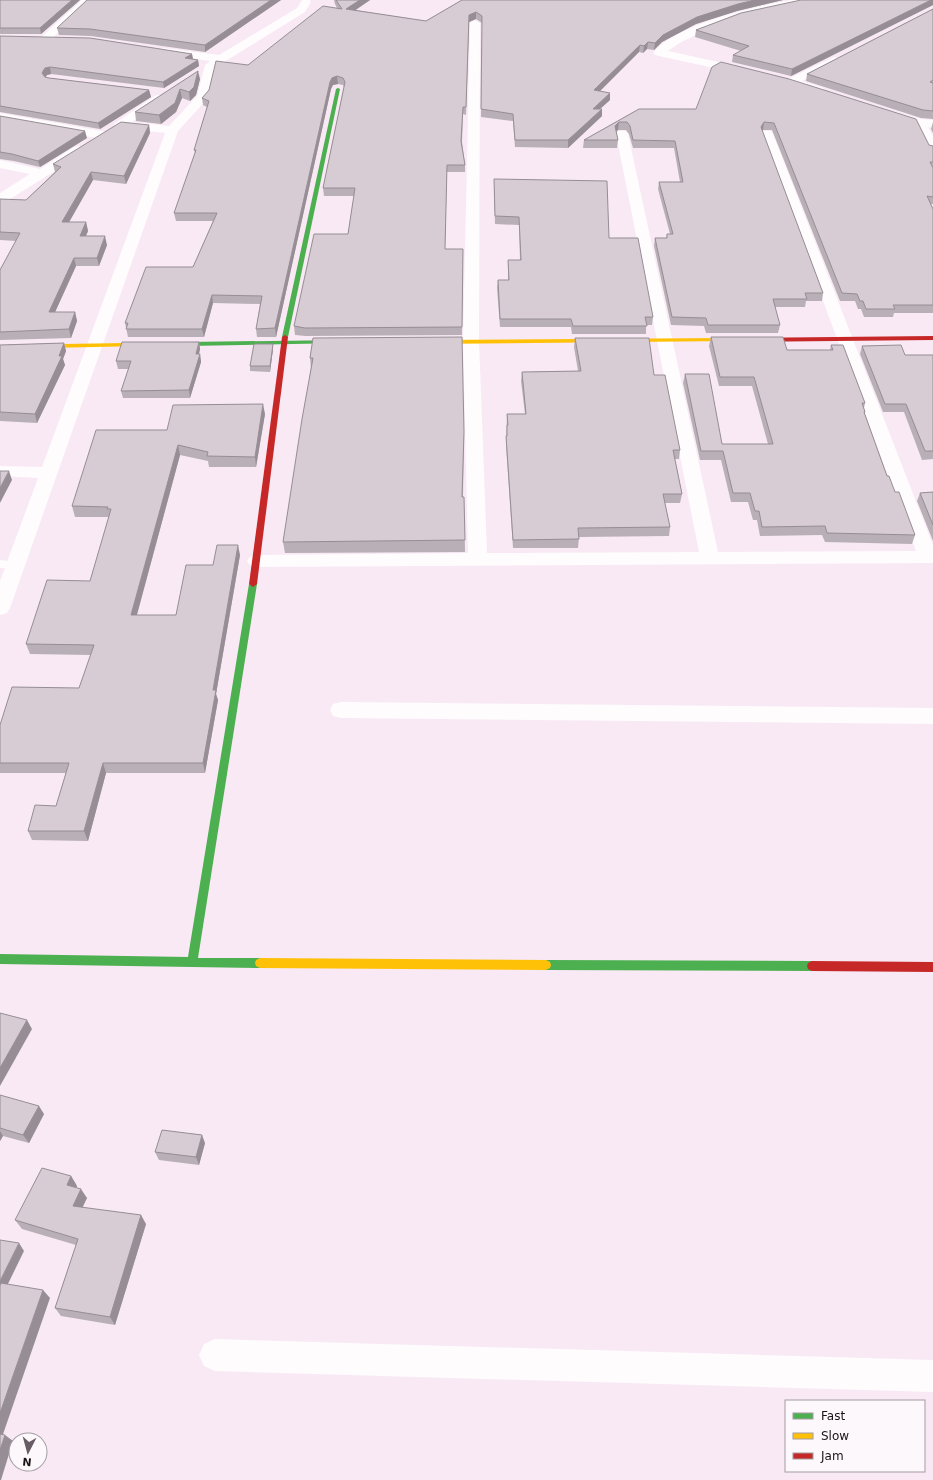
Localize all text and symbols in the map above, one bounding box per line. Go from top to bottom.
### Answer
legend [785,1400,925,1472]
text: Fast [821,1409,845,1423]
text: Slow [821,1429,849,1443]
north arrow [8,1432,48,1472]
text: Jam [820,1449,844,1463]
text: N [22,1455,32,1468]

